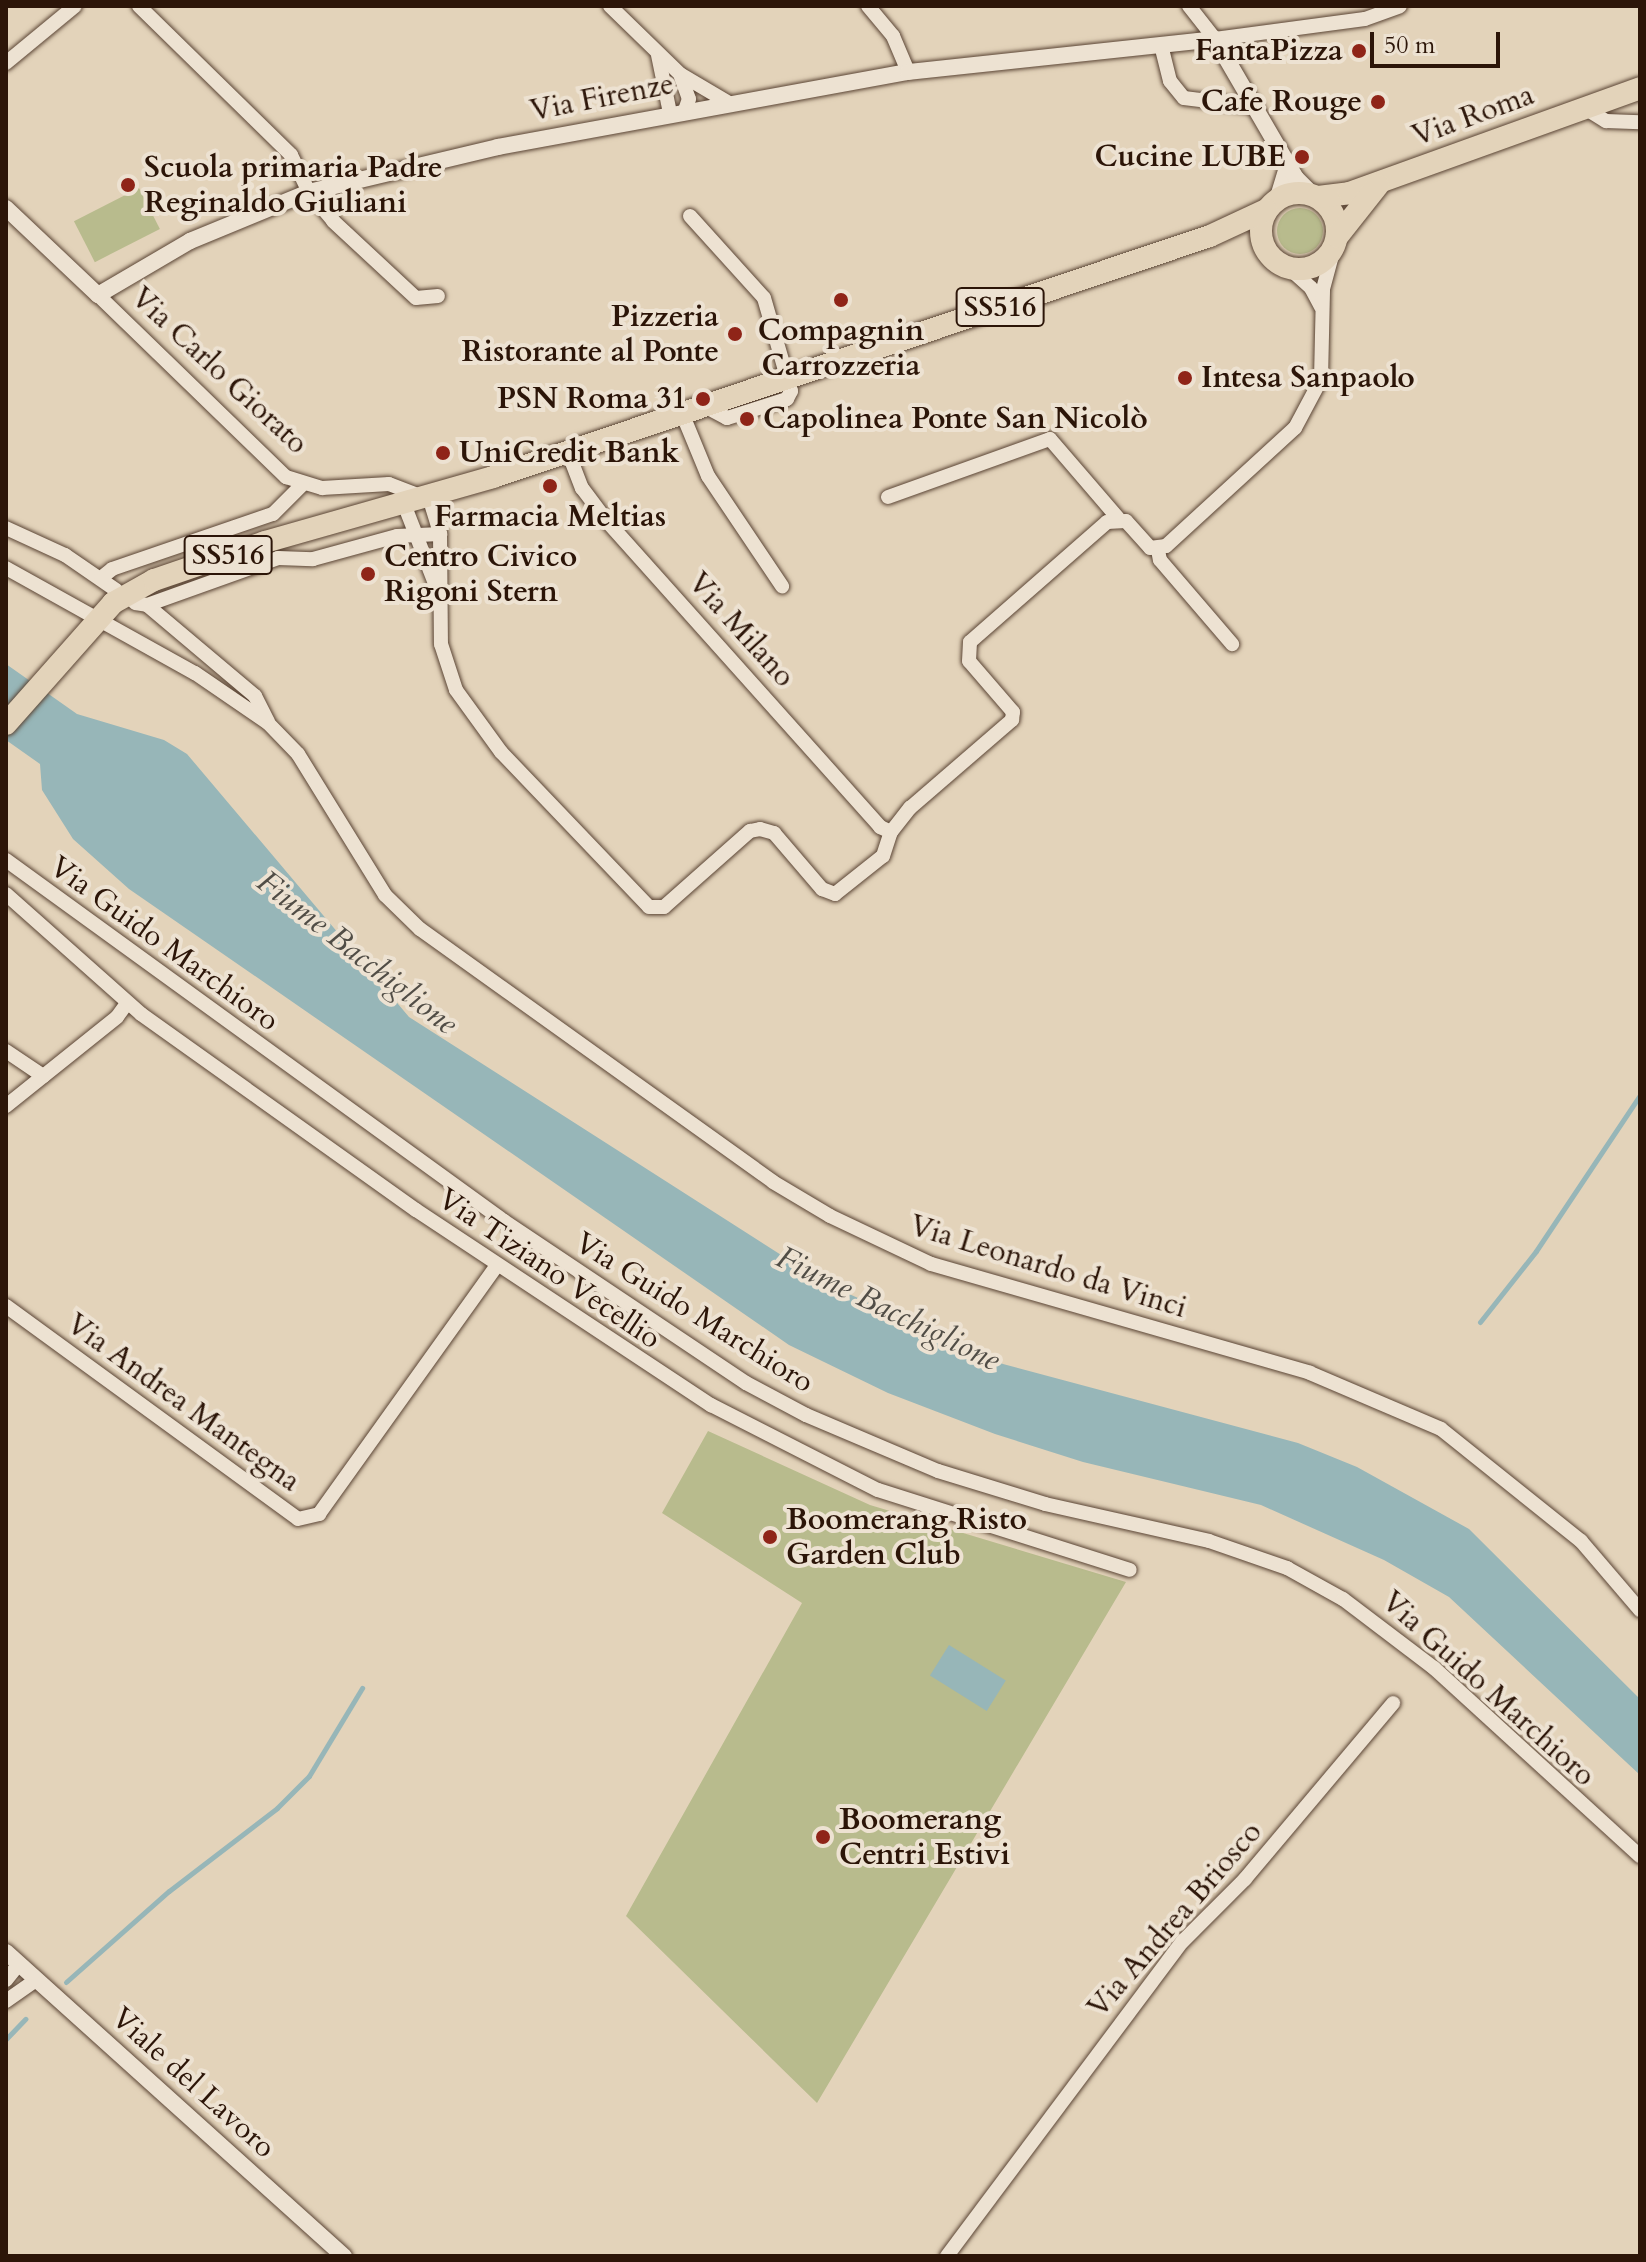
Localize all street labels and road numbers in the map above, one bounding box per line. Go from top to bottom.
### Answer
street label: Via Firenze [527,66,677,130]
street label: Via Roma [1407,77,1539,155]
street label: Via Carlo Giorato [123,280,315,462]
road number: SS516 [954,283,1046,331]
road number: SS516 [182,531,274,579]
street label: Via Milano [680,565,802,695]
street label: Via Guido Marchioro [42,849,286,1039]
street label: Via Tiziano Vecellio [431,1181,667,1357]
street label: Via Leonardo da Vinci [905,1208,1191,1326]
street label: Via Guido Marchioro [568,1225,820,1401]
street label: Via Andrea Mantegna [59,1306,307,1500]
street label: Via Guido Marchioro [1374,1584,1602,1794]
street label: Via Andrea Briosco [1080,1815,1270,2025]
street label: Viale del Lavoro [104,2000,282,2166]

